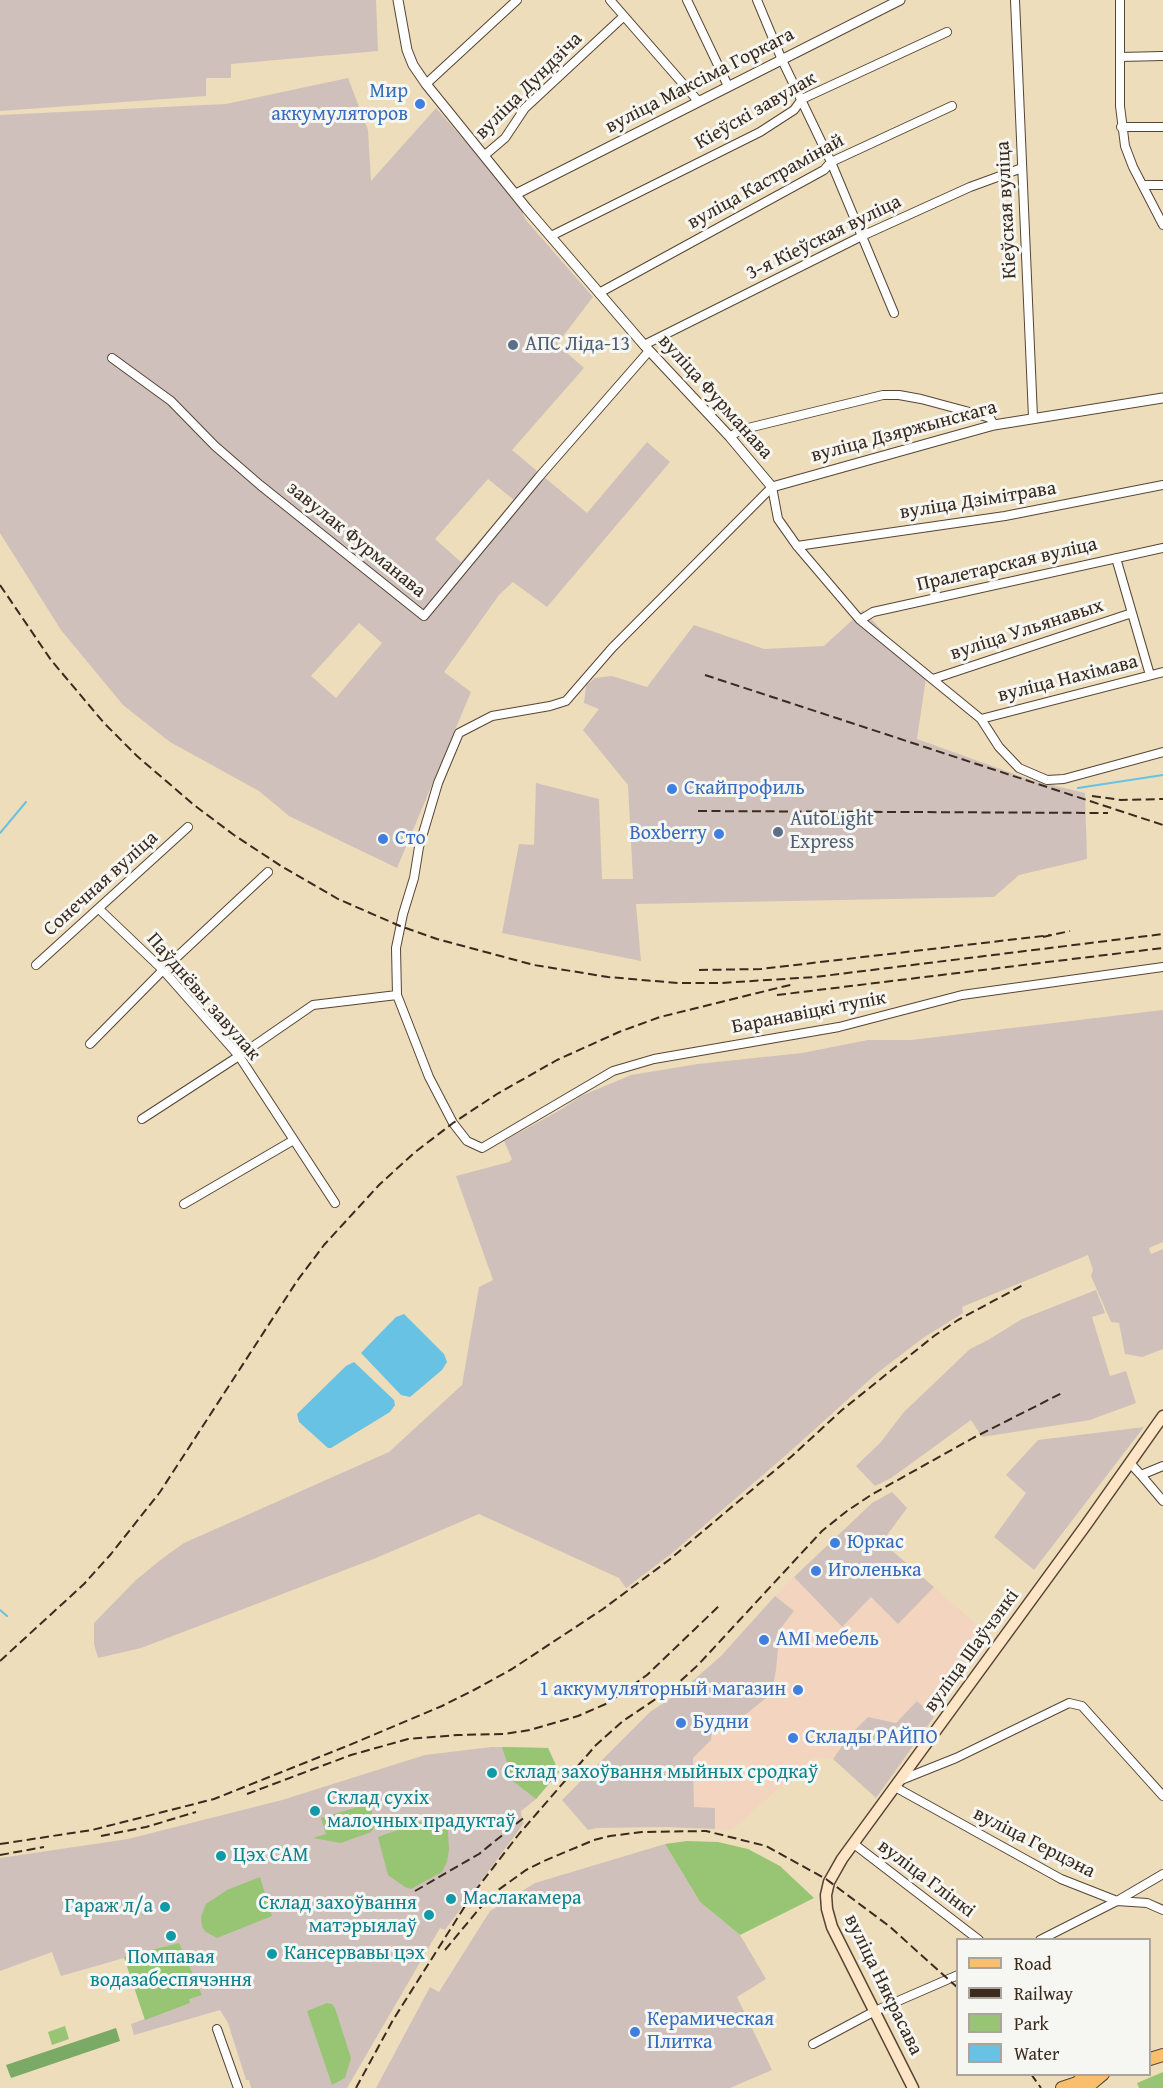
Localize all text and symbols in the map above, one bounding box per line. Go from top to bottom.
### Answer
street label: вуліца Максіма Горкага [601,23,799,139]
street label: вуліца Дундзіча [470,27,588,145]
street label: Кіеўскі завулак [691,67,821,155]
place label: Мир аккумуляторов [271,80,408,127]
marker: Мир аккумуляторов [413,97,427,111]
street label: вуліца Кастрамінай [683,129,849,235]
street label: Кіеўская вуліца [991,140,1023,280]
street label: 3-я Кіеўская вуліца [743,190,905,286]
street label: вуліца Фурманава [653,330,777,464]
place label: АПС Ліда-13 [525,333,630,357]
marker: АПС Ліда-13 [506,338,520,352]
street label: вуліца Дзяржынскага [808,396,1000,468]
street label: завулак Фурманава [282,477,430,603]
street label: вуліца Дзімітрава [898,477,1058,525]
street label: Пралетарская вуліца [914,533,1100,597]
street label: вуліца Ульянавых [947,594,1107,666]
street label: вуліца Нахімава [995,650,1141,708]
place label: Скайпрофиль [684,777,805,801]
marker: Скайпрофиль [665,782,679,796]
place label: AutoLight Express [790,808,874,855]
place label: Boxberry [629,822,707,846]
marker: AutoLight Express [771,825,785,839]
street label: Сонечная вуліца [39,826,163,942]
place label: Сто [395,827,426,851]
marker: Boxberry [712,827,726,841]
marker: Сто [376,832,390,846]
street label: Паўднёвы завулак [141,928,265,1066]
street label: Баранавіцкі тупік [730,986,888,1040]
place label: Юркас [847,1531,904,1555]
marker: Юркас [828,1536,842,1550]
place label: Иголенька [828,1559,922,1583]
marker: Иголенька [809,1564,823,1578]
street label: вуліца Шаўчэнкі [919,1585,1025,1717]
place label: AMI мебель [776,1628,879,1652]
marker: AMI мебель [757,1633,771,1647]
place label: 1 аккумуляторный магазин [539,1678,786,1702]
marker: 1 аккумуляторный магазин [791,1683,805,1697]
place label: Будни [693,1711,749,1735]
marker: Будни [674,1716,688,1730]
place label: Склады РАЙПО [805,1726,938,1750]
marker: Склады РАЙПО [786,1731,800,1745]
place label: Склад захоўвання мыйных сродкаў [504,1761,818,1785]
marker: Склад захоўвання мыйных сродкаў [485,1766,499,1780]
place label: Склад сухіх малочных прадуктаў [327,1787,515,1834]
street label: вуліца Герцэна [969,1802,1099,1884]
marker: Склад сухіх малочных прадуктаў [308,1804,322,1818]
street label: вуліца Глінкі [873,1835,979,1923]
place label: Цэх САМ [233,1844,309,1868]
marker: Цэх САМ [214,1849,228,1863]
place label: Маслакамера [463,1887,582,1911]
place label: Склад захоўвання матэрыялаў [258,1892,417,1939]
marker: Маслакамера [444,1892,458,1906]
place label: Гараж л/а [64,1895,153,1919]
marker: Гараж л/а [158,1900,172,1914]
marker: Склад захоўвання матэрыялаў [422,1908,436,1922]
street label: вуліца Някрасава [839,1911,927,2059]
marker: Помпавая водазабеспячэння [164,1929,178,1943]
legend [956,1938,1151,2076]
place label: Кансервавы цэх [284,1942,425,1966]
place label: Помпавая водазабеспячэння [90,1946,252,1993]
marker: Кансервавы цэх [265,1947,279,1961]
text: Road [1014,1950,1052,1977]
text: Railway [1014,1980,1073,2007]
place label: Керамическая Плитка [647,2008,774,2055]
text: Park [1014,2010,1049,2037]
marker: Керамическая Плитка [628,2025,642,2039]
text: Water [1014,2040,1059,2067]

